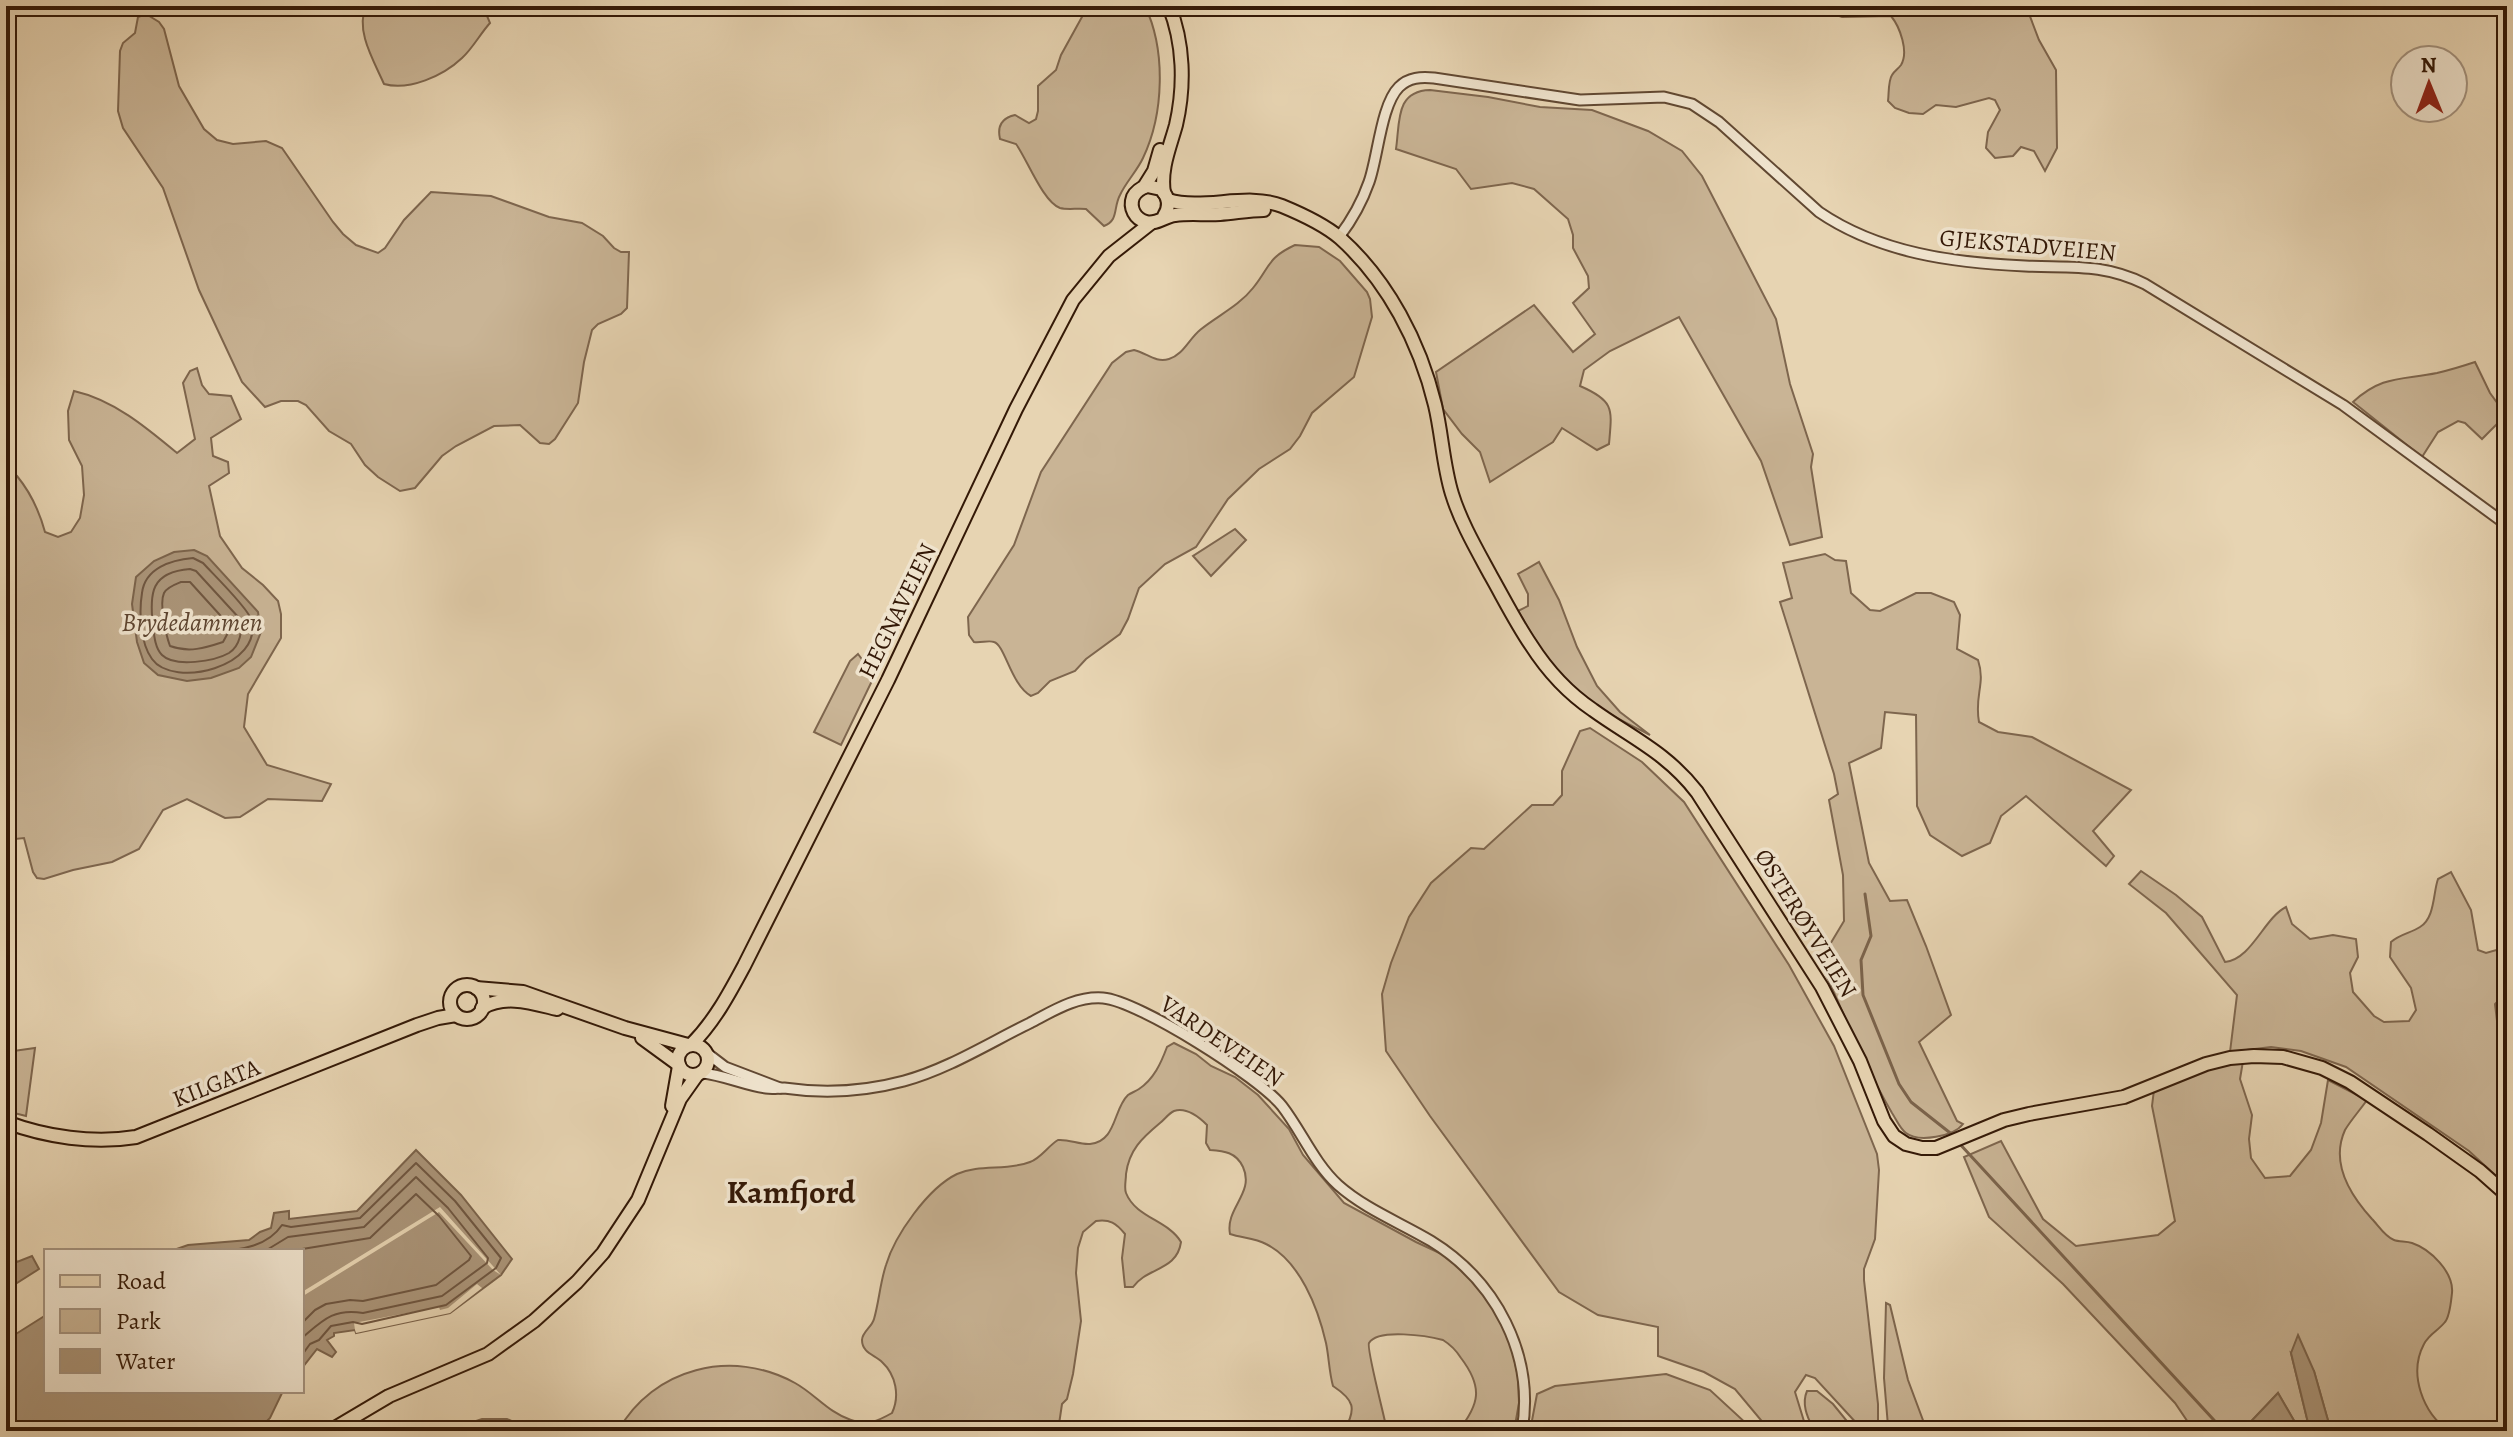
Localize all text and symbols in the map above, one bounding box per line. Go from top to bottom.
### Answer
north arrow [2389,44,2469,124]
text: N [2420,50,2437,80]
street label: GJEKSTADVEIEN [1938,221,2118,269]
street label: HEGNAVEIEN [850,538,944,684]
water label: Brydedammen [122,605,262,640]
street label: ØSTERØYVEIEN [1747,843,1865,1003]
street label: VARDEVEIEN [1153,987,1290,1094]
street label: KILGATA [167,1051,265,1115]
district label: Kamfjord [727,1170,856,1214]
legend [44,1249,304,1393]
text: Road [116,1265,166,1297]
text: Park [116,1305,161,1337]
text: Water [115,1345,176,1377]

